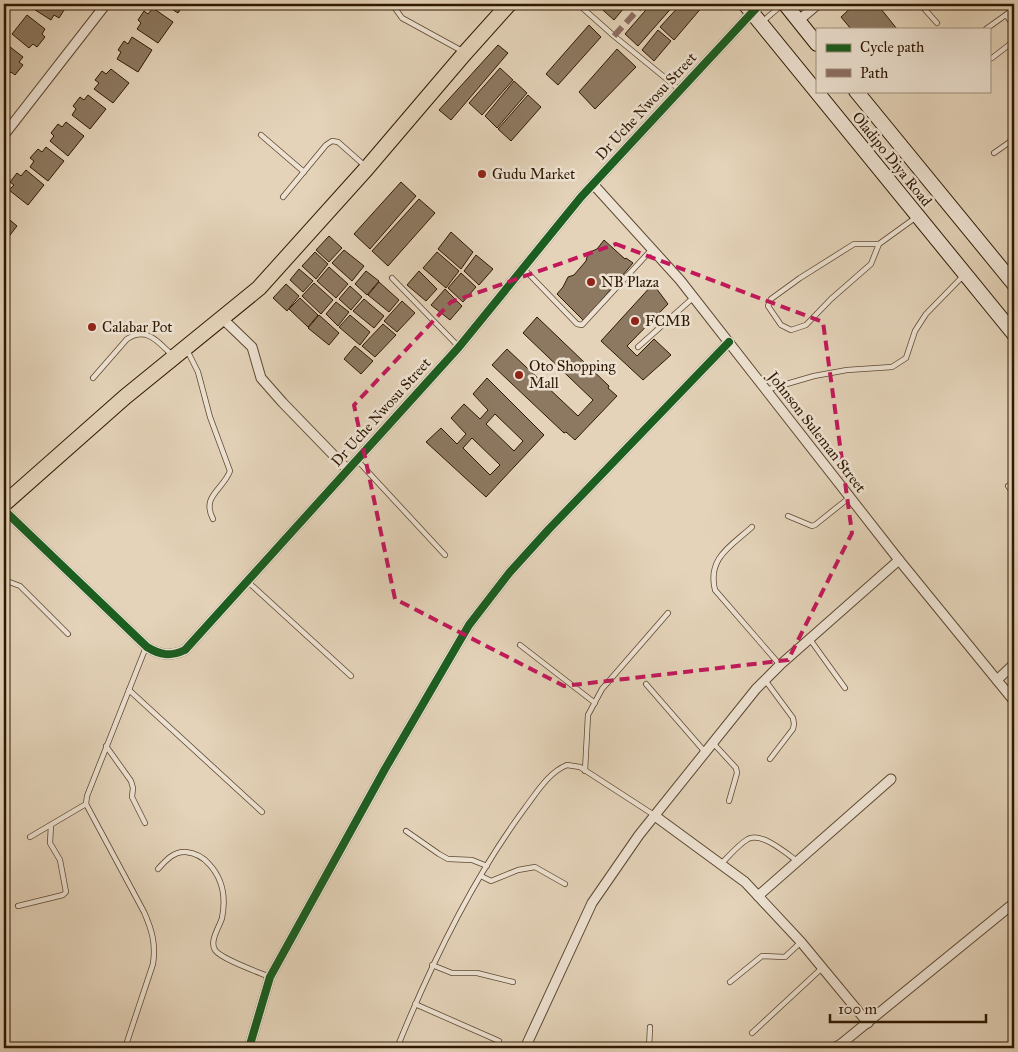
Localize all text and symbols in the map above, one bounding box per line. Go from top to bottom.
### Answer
legend [816,28,990,92]
text: Cycle path [860,38,925,56]
street label: Dr Uche Nwosu Street [592,48,701,163]
text: Path [860,64,889,82]
street label: Oladipo Diya Road [848,108,936,210]
place label: Gudu Market [492,165,576,183]
marker: Gudu Market [476,168,488,180]
place label: NB Plaza [601,273,660,291]
marker: NB Plaza [585,276,597,288]
place label: FCMB [645,312,690,330]
marker: FCMB [629,315,641,327]
place label: Calabar Pot [102,318,173,336]
marker: Calabar Pot [86,321,98,333]
street label: Dr Uche Nwosu Street [327,353,435,470]
place label: Oto Shopping Mall [529,357,616,392]
street label: Johnson Suleman Street [762,366,870,497]
marker: Oto Shopping Mall [513,369,525,381]
scale bar [830,992,987,1024]
text: 100 m [838,1000,878,1018]

